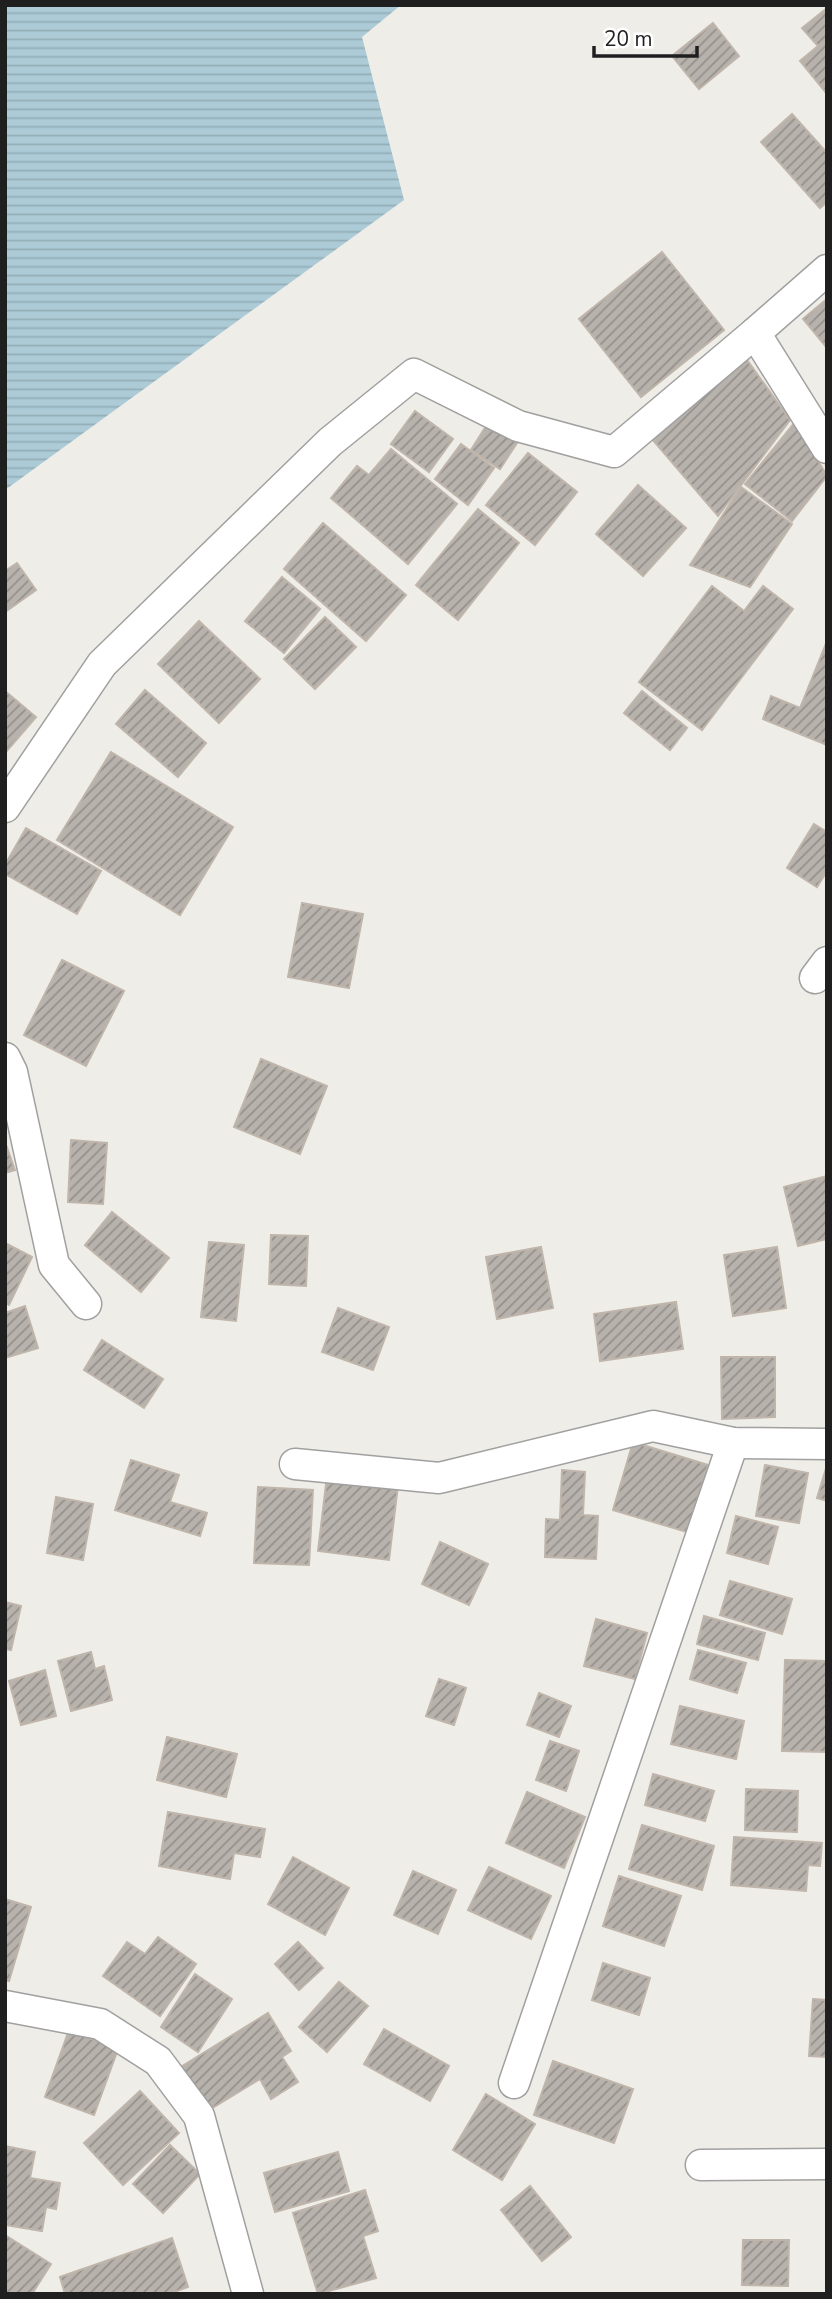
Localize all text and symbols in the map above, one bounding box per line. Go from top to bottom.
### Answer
scale bar [594,14,697,58]
text: 20 m [604,25,653,53]

